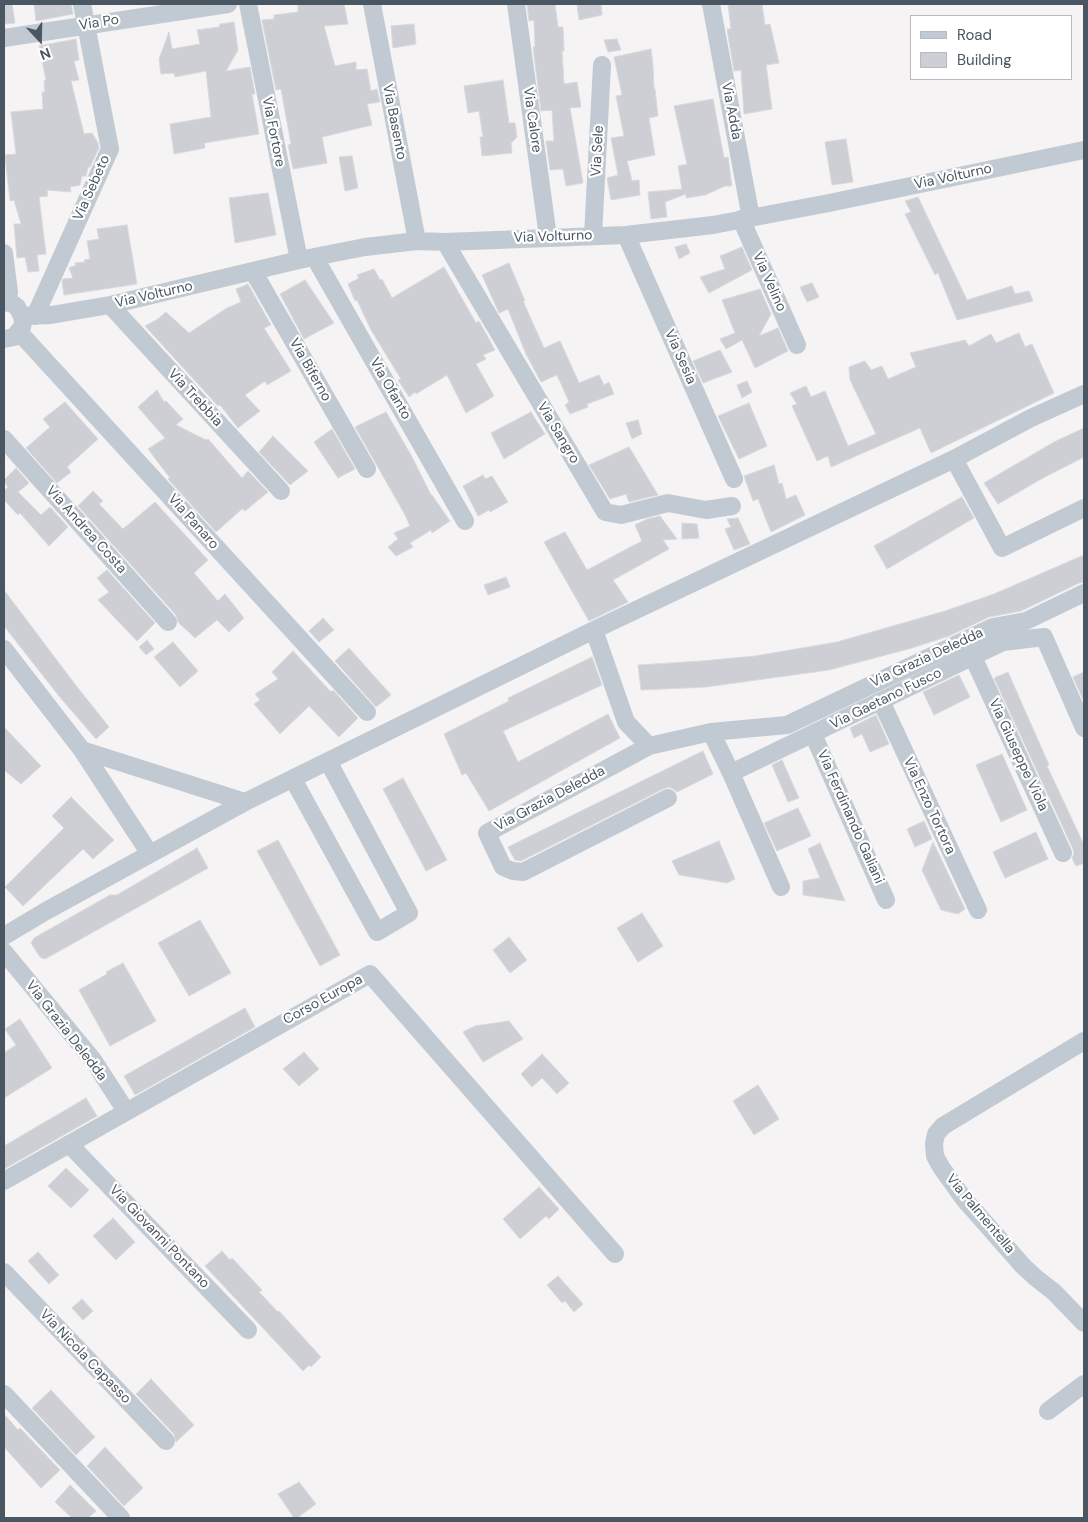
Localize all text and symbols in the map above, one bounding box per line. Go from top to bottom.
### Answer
street label: Via Po [78,12,120,34]
north arrow [15,15,65,65]
legend [910,15,1073,80]
text: Road [957,25,992,45]
text: N [37,44,53,64]
text: Building [957,50,1012,70]
street label: Via Adda [717,81,745,141]
street label: Via Basento [378,83,410,161]
street label: Via Calore [519,86,545,154]
street label: Via Fortore [258,95,288,169]
street label: Via Sele [588,125,608,177]
street label: Via Sebeto [70,153,114,223]
street label: Via Volturno [913,161,993,193]
street label: Via Volturno [513,227,593,247]
street label: Via Velino [748,250,790,314]
street label: Via Volturno [114,278,194,312]
street label: Via Sesia [661,327,699,387]
street label: Via Biferno [285,336,335,404]
street label: Via Ofanto [366,355,414,423]
street label: Via Trebbia [164,366,226,430]
street label: Via Sangro [533,399,583,467]
street label: Via Andrea Costa [42,483,130,577]
street label: Via Panaro [164,491,222,553]
street label: Via Grazia Deledda [868,625,986,691]
street label: Via Gaetano Fusco [827,665,945,733]
street label: Via Giuseppe Viola [985,696,1051,814]
street label: Via Ferdinando Galiani [813,748,887,886]
street label: Via Enzo Tortora [899,755,959,857]
street label: Via Grazia Deledda [492,763,608,835]
street label: Corso Europa [280,971,366,1029]
street label: Via Grazia Deledda [22,978,110,1084]
street label: Via Palmentella [942,1171,1018,1257]
street label: Via Giovanni Pontano [105,1182,213,1292]
street label: Via Nicola Capasso [36,1306,134,1408]

